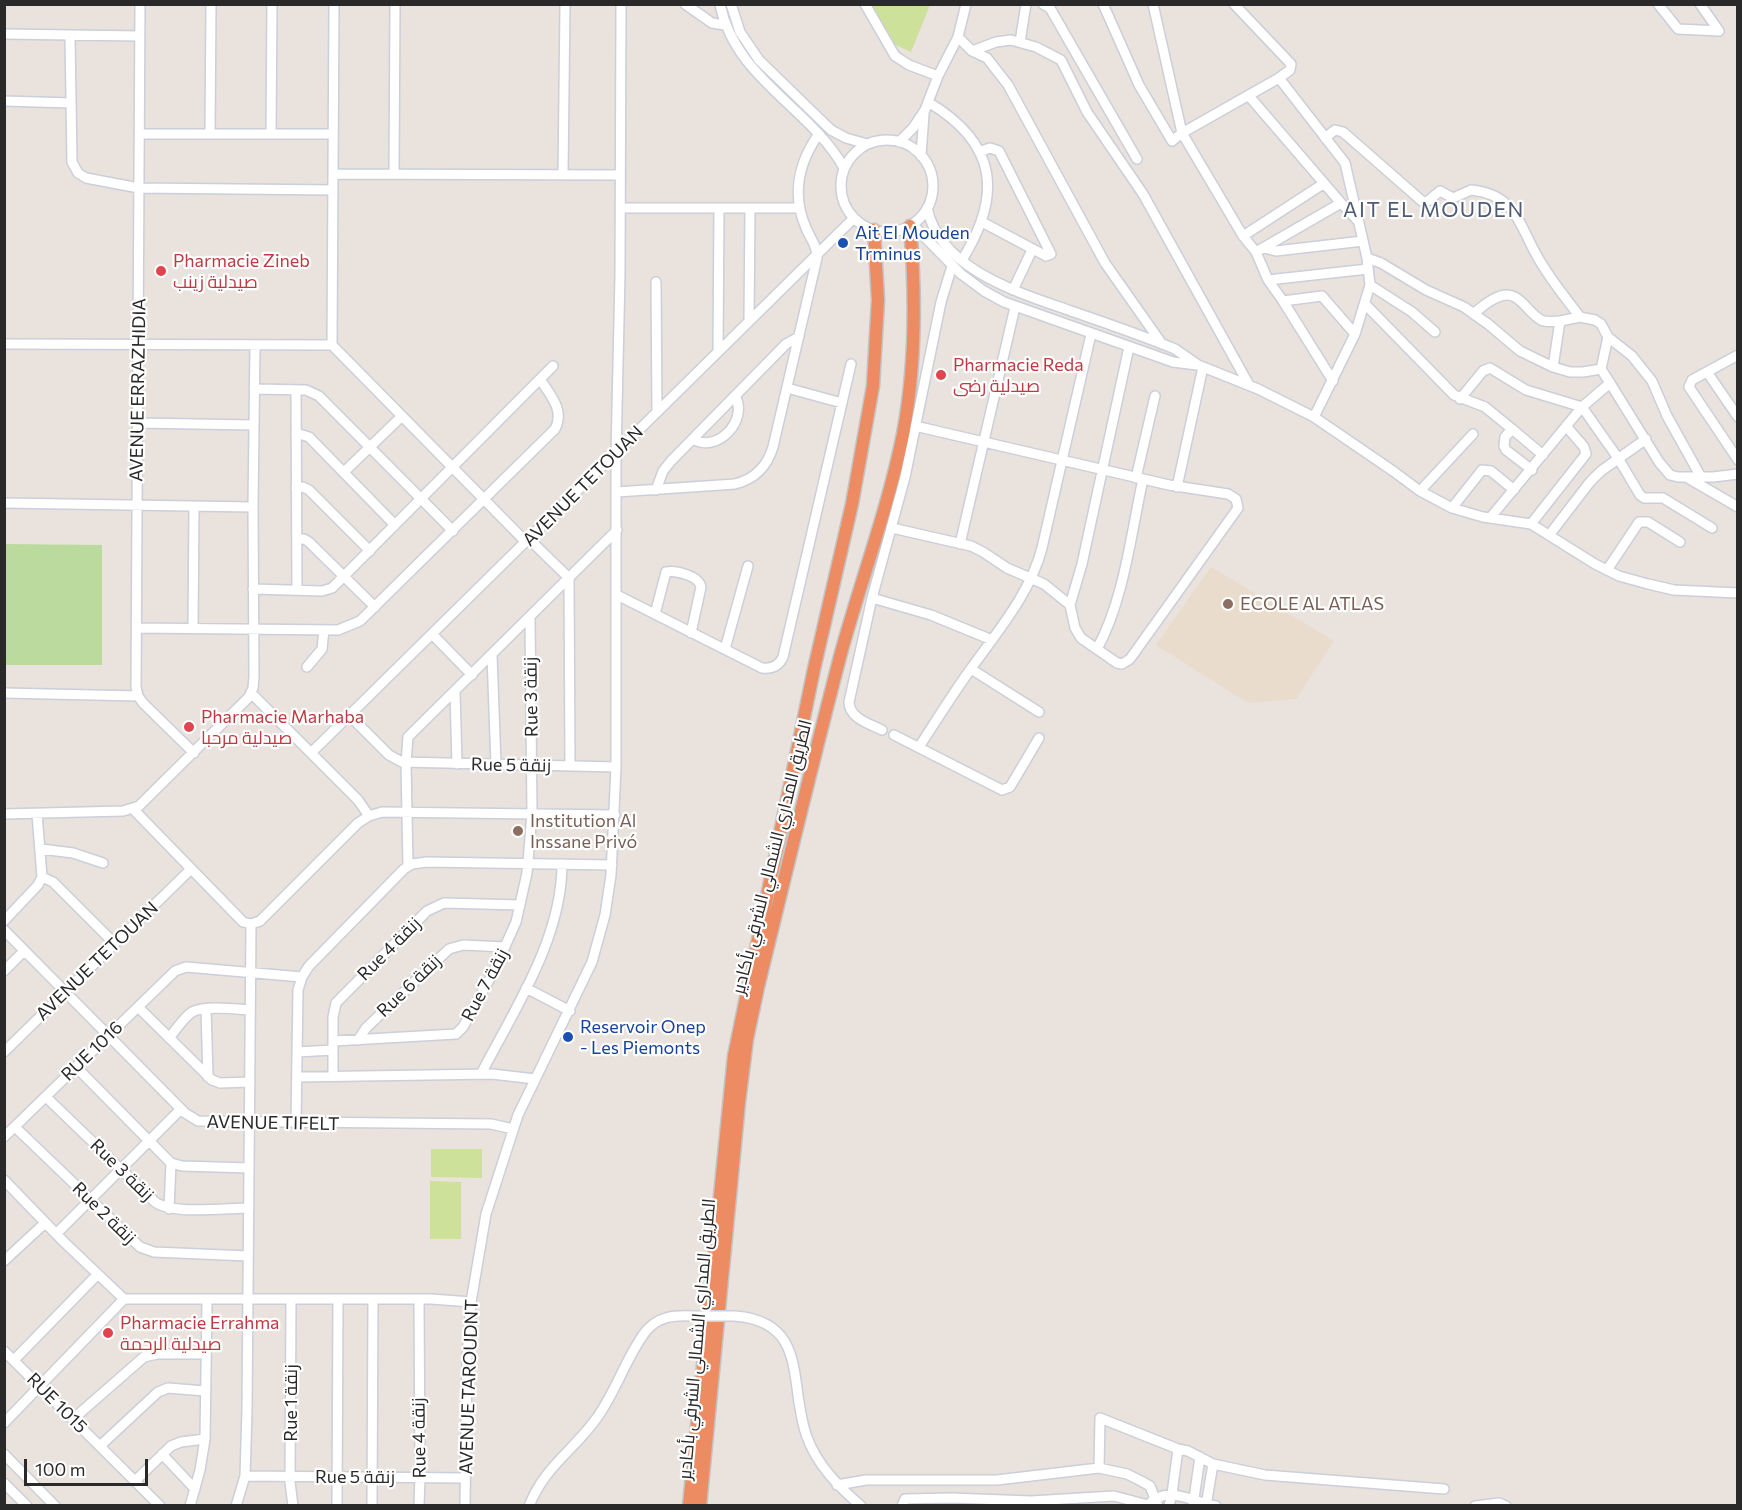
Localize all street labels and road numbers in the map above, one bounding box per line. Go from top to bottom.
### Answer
street label: AVENUE ERRAZHIDIA [126,298,150,482]
street label: AVENUE TETOUAN [518,421,648,551]
street label: Rue 3 زنقة [520,657,542,737]
street label: الطريق المداري الشمالي الشرقي بأكادير [727,717,817,997]
street label: Rue 5 زنقة [471,754,551,776]
street label: AVENUE TETOUAN [31,897,163,1025]
street label: Rue 4 زنقة [353,913,425,985]
street label: Rue 7 زنقة [457,945,513,1025]
street label: Rue 6 زنقة [372,950,446,1022]
street label: RUE 1016 [57,1016,127,1086]
street label: AVENUE TIFELT [206,1111,340,1135]
street label: Rue 3 زنقة [86,1134,158,1206]
street label: Rue 2 زنقة [68,1178,140,1248]
street label: الطريق المداري الشمالي الشرقي بأكادير [674,1197,720,1481]
street label: AVENUE TAROUDNT [455,1299,483,1475]
street label: Rue 1 زنقة [280,1364,302,1442]
street label: RUE 1015 [22,1368,92,1438]
street label: Rue 4 زنقة [407,1397,431,1479]
street label: Rue 5 زنقة [315,1466,395,1488]

